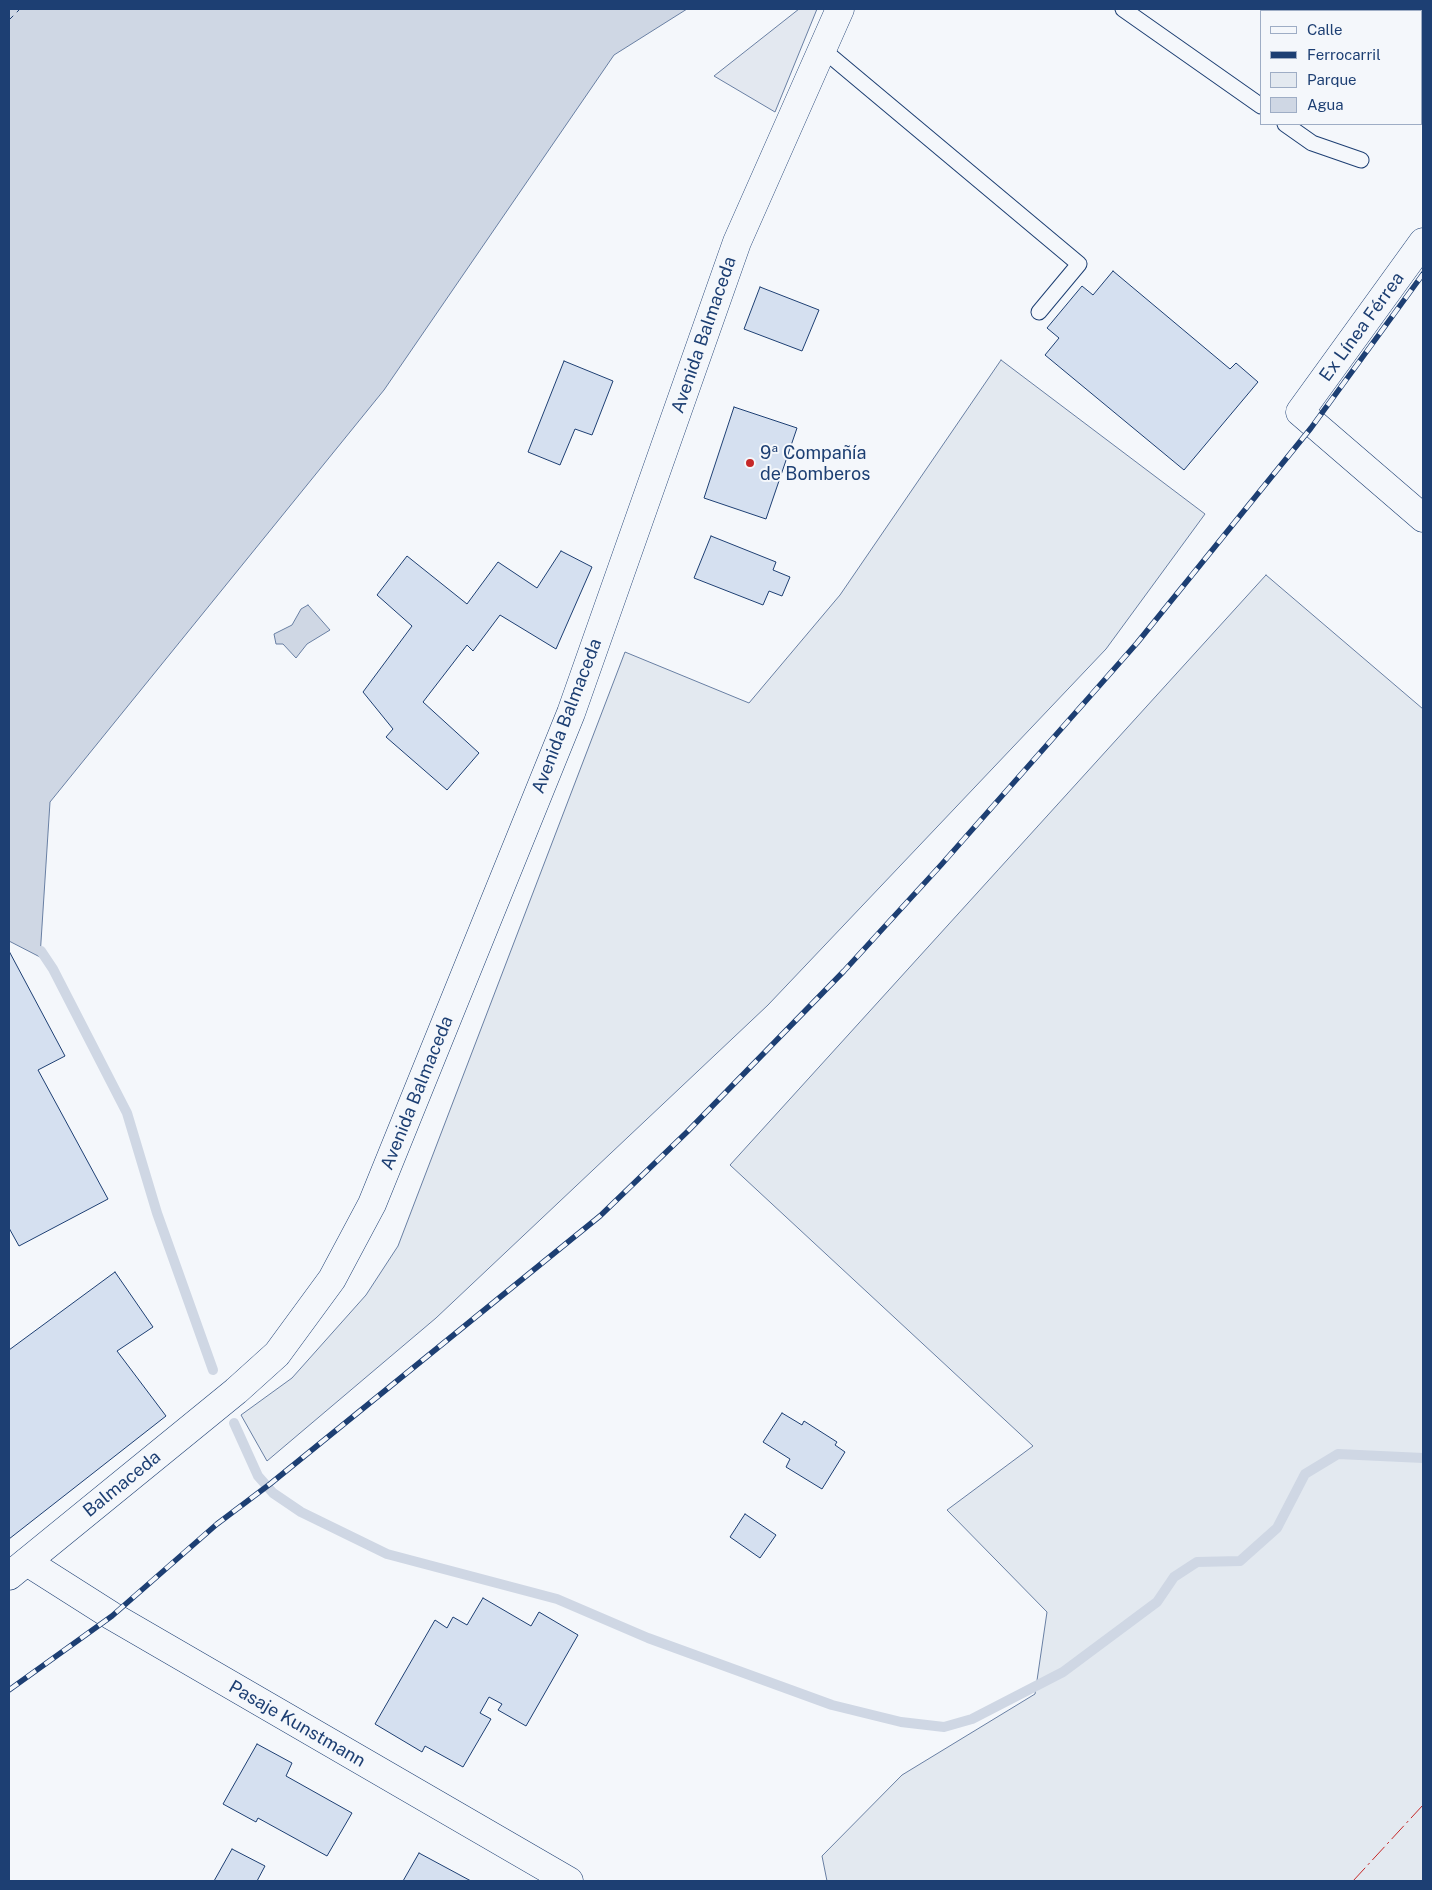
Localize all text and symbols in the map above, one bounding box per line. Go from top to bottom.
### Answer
legend [1260,10,1422,125]
text: Calle [1307,21,1343,38]
text: Ferrocarril [1307,46,1381,63]
text: Parque [1307,71,1357,88]
text: Agua [1307,96,1344,113]
street label: Avenida Balmaceda [667,254,741,416]
street label: Ex Línea Férrea [1315,268,1409,386]
place label: 9ª Compañía de Bomberos [760,442,870,484]
marker: 9ª Compañía de Bomberos [744,457,756,469]
street label: Avenida Balmaceda [527,635,607,797]
street label: Avenida Balmaceda [376,1013,458,1173]
street label: Balmaceda [79,1446,165,1522]
street label: Pasaje Kunstmann [225,1676,369,1772]

